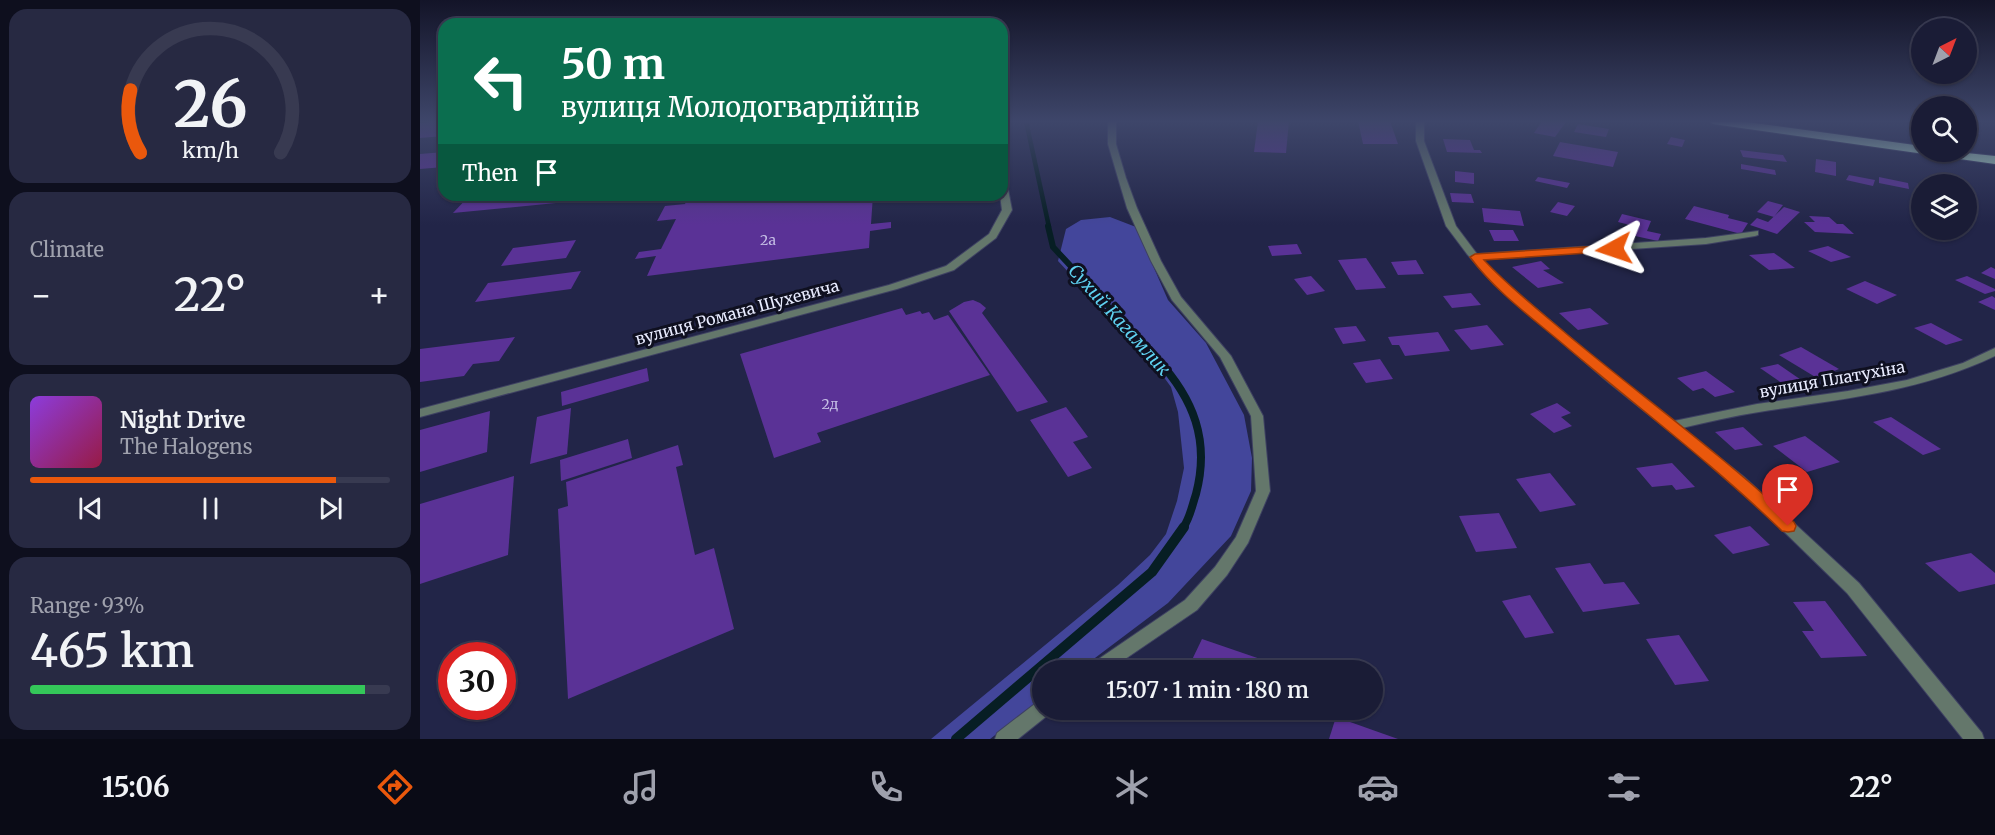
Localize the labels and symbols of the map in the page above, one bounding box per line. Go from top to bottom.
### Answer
north arrow [1911,18,1977,84]
position arrow [1582,217,1646,281]
house number: 2а [760,231,776,249]
water label: Сухий Кагамлик [1063,259,1176,380]
street label: вулиця Романа Шухевича [633,275,842,349]
street label: вулиця Платухіна [1758,356,1907,402]
house number: 2д [821,395,839,413]
pin [1762,464,1813,526]
speed limit sign: 30 [438,642,516,720]

